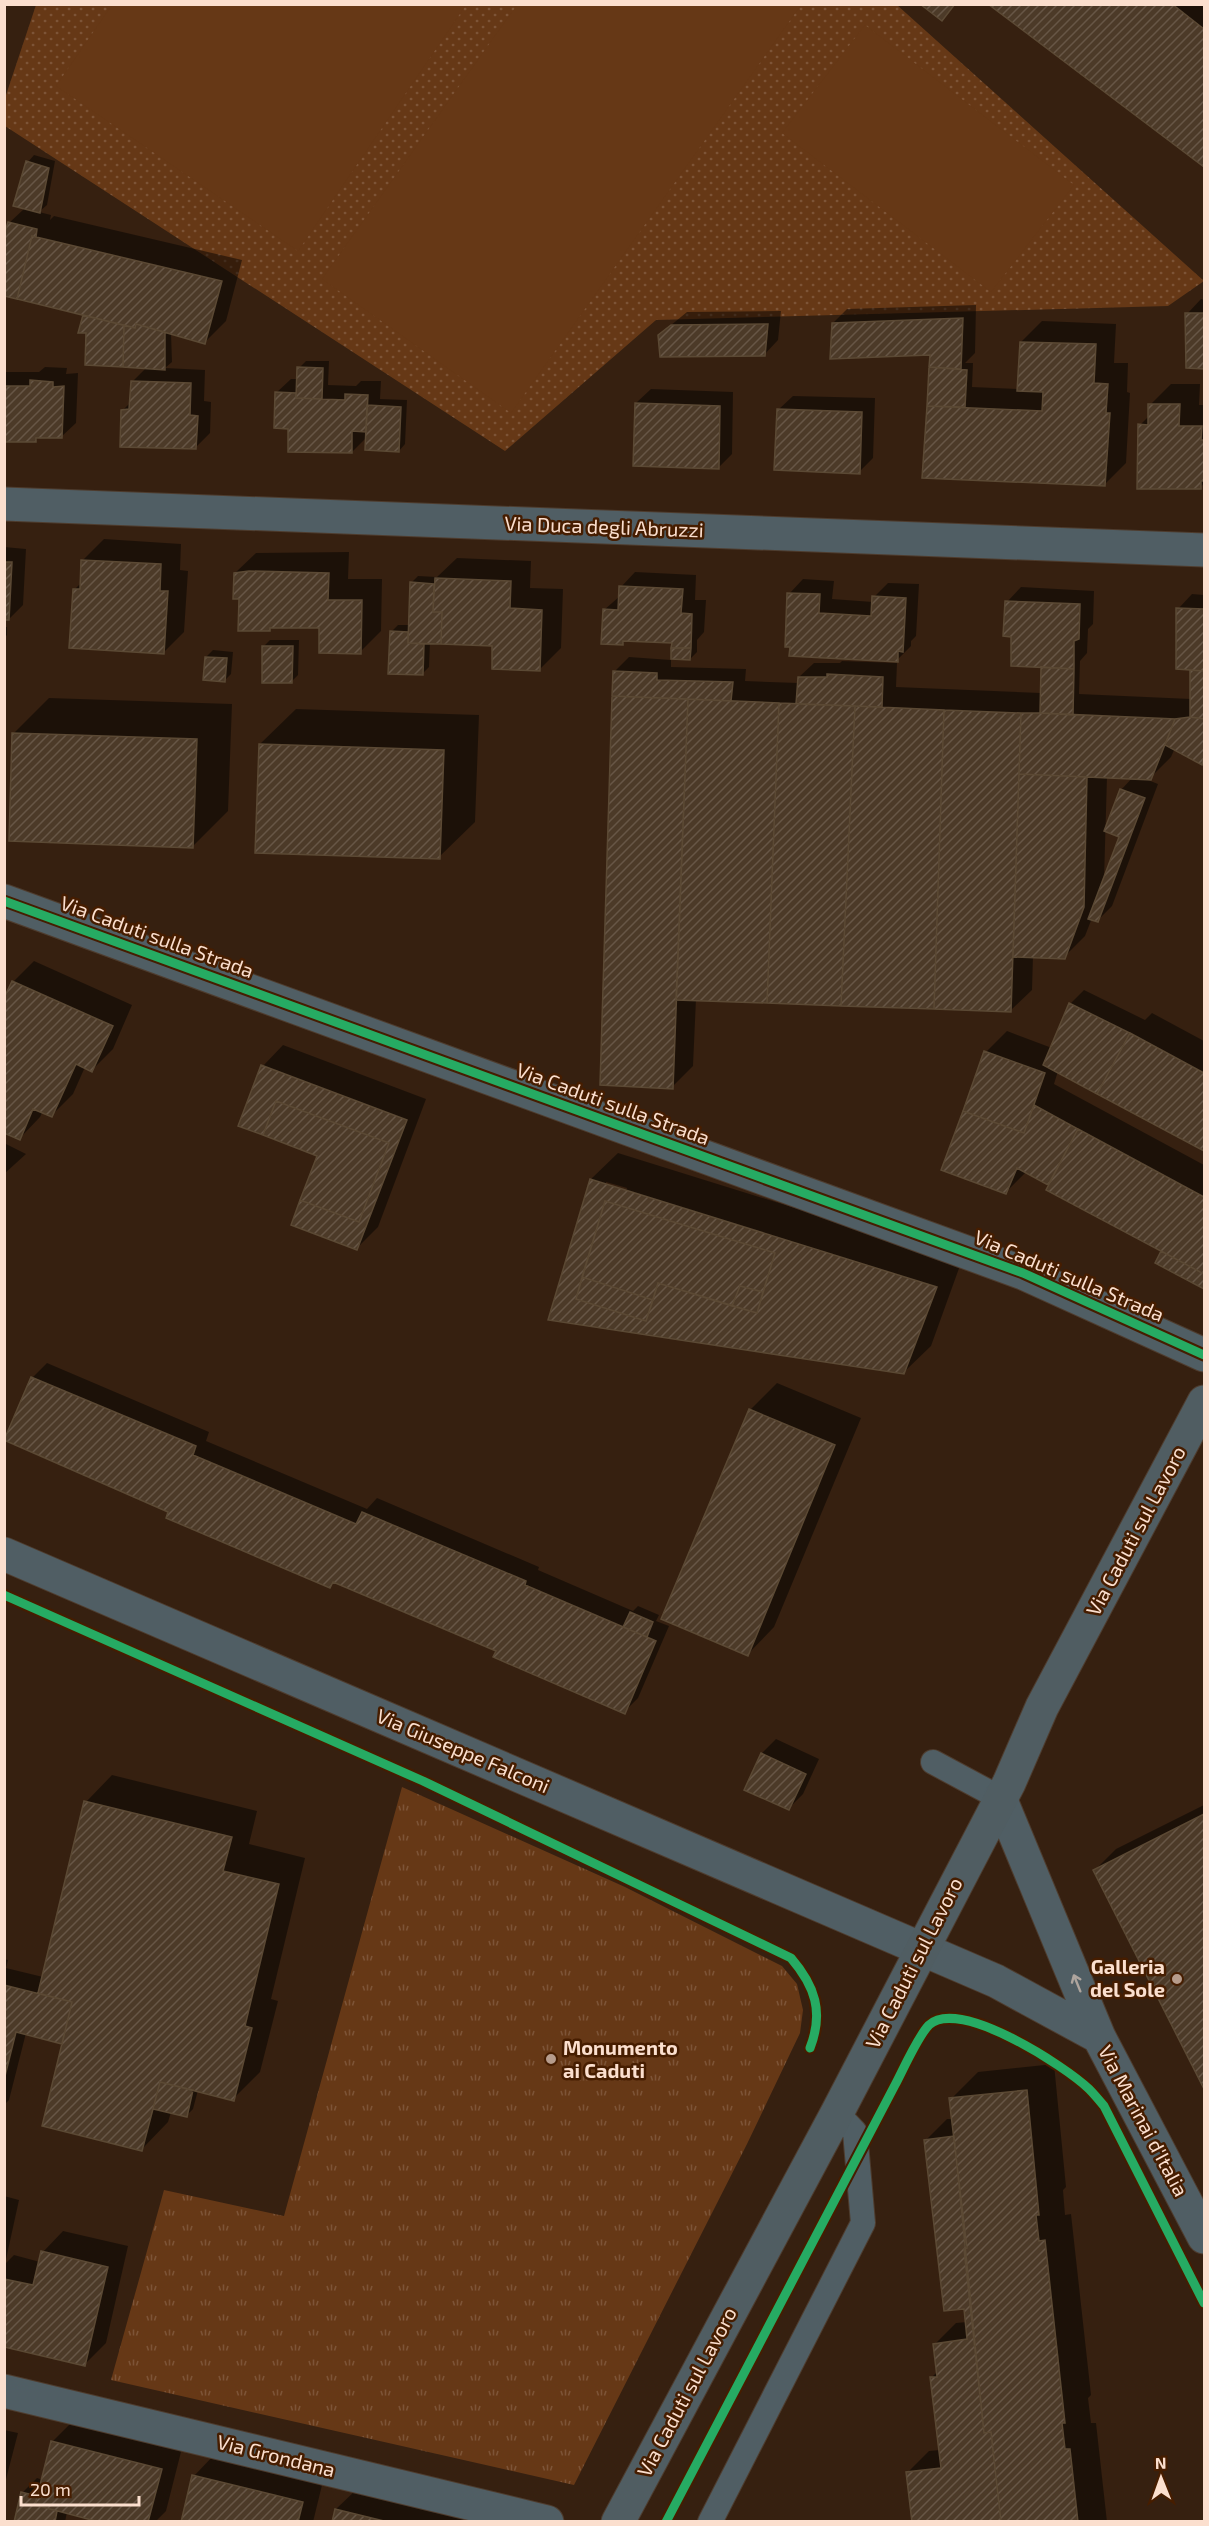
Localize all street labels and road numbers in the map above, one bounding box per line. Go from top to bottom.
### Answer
street label: Via Duca degli Abruzzi [504,511,704,541]
street label: Via Caduti sulla Strada [57,890,257,982]
street label: Via Caduti sulla Strada [513,1057,713,1149]
street label: Via Caduti sulla Strada [971,1224,1168,1326]
street label: Via Caduti sul Lavoro [1080,1442,1190,1619]
street label: Via Giuseppe Falconi [373,1703,554,1797]
street label: Via Caduti sul Lavoro [860,1873,967,2052]
street label: Via Marinai d'Italia [1094,2041,1194,2200]
street label: Via Caduti sul Lavoro [631,2303,741,2480]
street label: Via Grondana [215,2429,338,2481]

